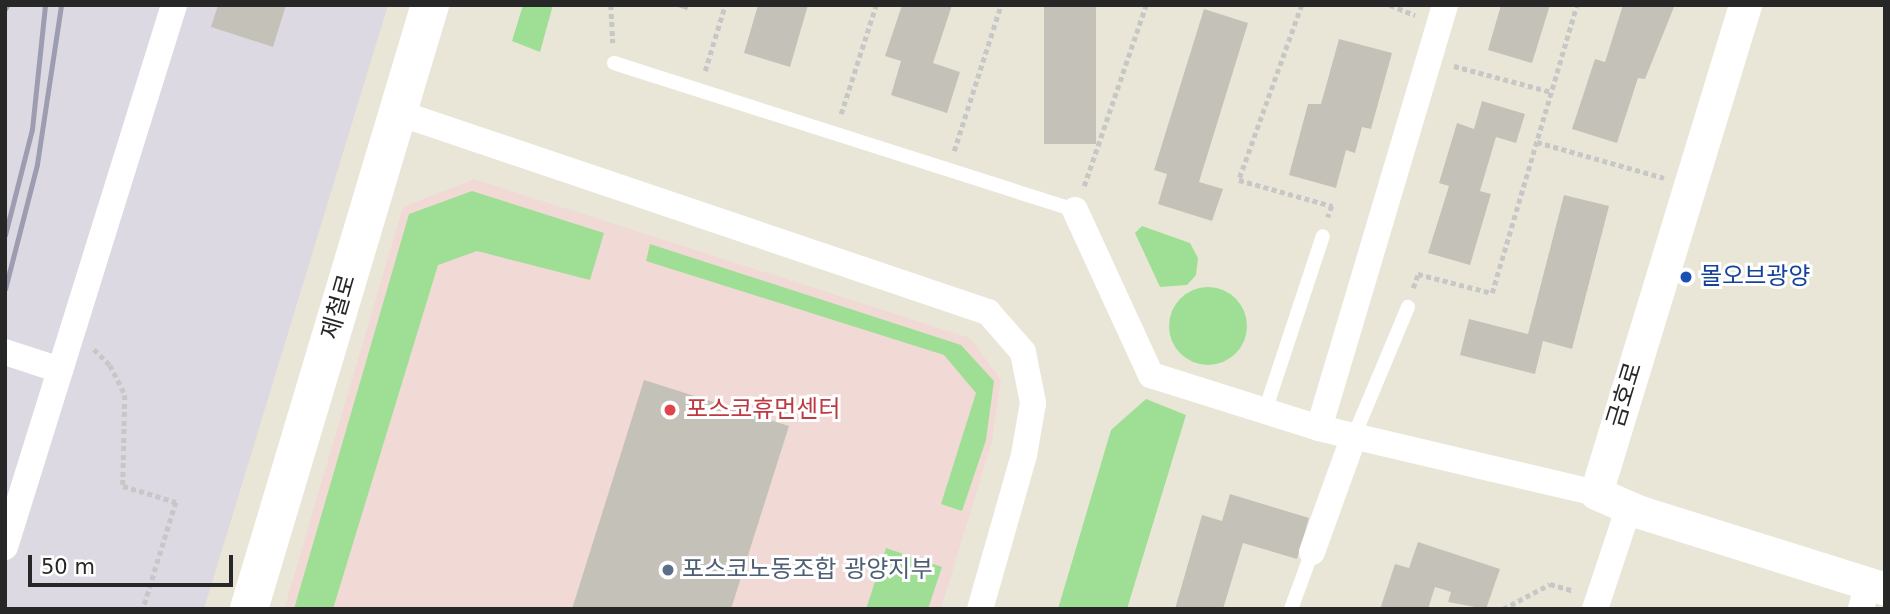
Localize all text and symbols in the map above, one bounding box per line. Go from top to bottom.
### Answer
place label: 몰오브광양 [1700,263,1810,291]
marker: 몰오브광양 [1678,269,1694,285]
street label: 제철로 [316,271,362,343]
street label: 금호로 [1602,359,1648,431]
place label: 포스코휴먼센터 [686,396,841,424]
marker: 포스코휴먼센터 [660,400,680,420]
scale bar [32,540,236,584]
text: 50 m [41,555,95,579]
place label: 포스코노동조합 광양지부 [682,556,933,584]
marker: 포스코노동조합 광양지부 [660,562,676,578]

